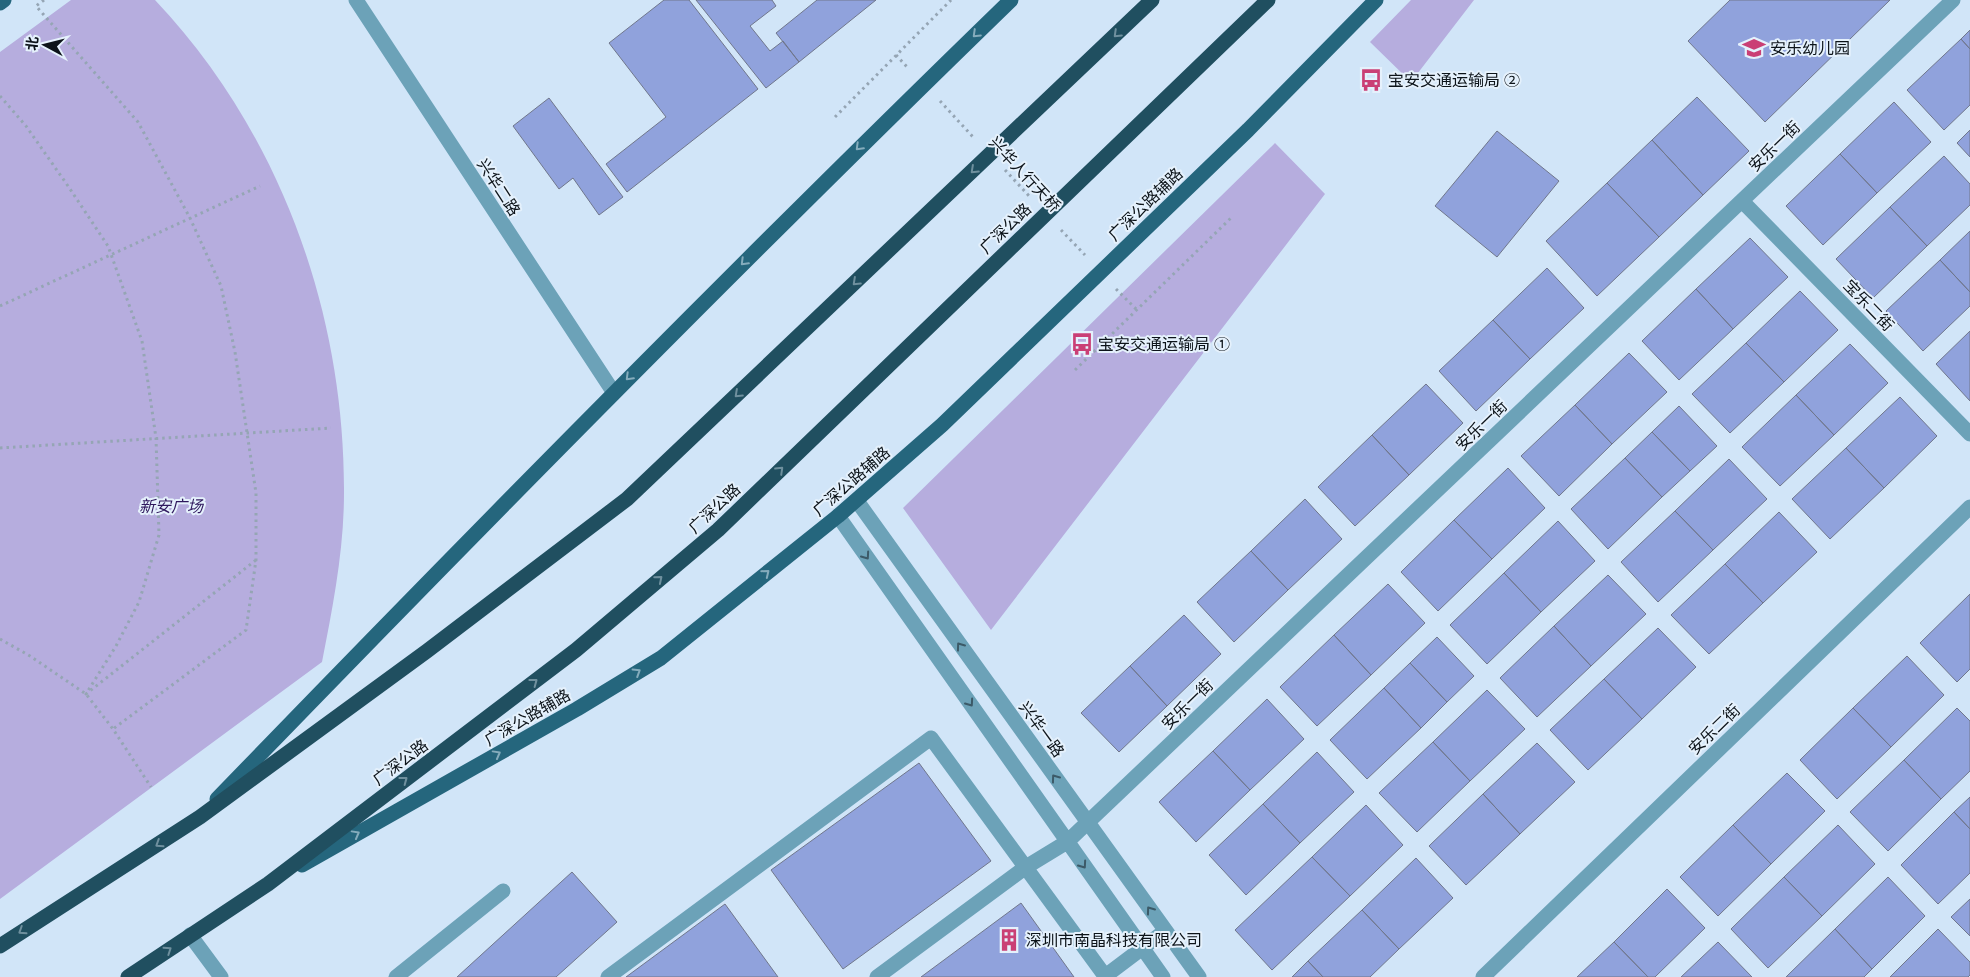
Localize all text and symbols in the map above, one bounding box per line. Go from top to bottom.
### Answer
north arrow [20,20,70,70]
one-way arrow [972,28,981,37]
one-way arrow [1113,28,1122,37]
text: 北 [21,35,44,52]
school or university icon: 安乐幼儿园 [1741,35,1767,61]
place label: 安乐幼儿园 [1770,37,1850,61]
bus stop icon: 宝安交通运输局 ② [1358,67,1384,93]
place label: 宝安交通运输局 ② [1388,69,1520,93]
street label: 安乐一街 [1743,116,1806,178]
street label: 兴华人行天桥 [983,131,1066,218]
one-way arrow [856,141,865,150]
street label: 兴华二路 [471,154,526,221]
street label: 广深公路辅路 [1103,163,1189,247]
one-way arrow [970,164,979,173]
street label: 广深公路 [974,198,1037,260]
one-way arrow [741,256,750,265]
street label: 宝乐二街 [1837,274,1899,337]
one-way arrow [852,276,861,285]
bus stop icon: 宝安交通运输局 ① [1069,331,1095,357]
place label: 宝安交通运输局 ① [1098,333,1230,357]
one-way arrow [626,371,635,380]
one-way arrow [734,388,743,397]
street label: 安乐一街 [1450,395,1513,457]
street label: 广深公路辅路 [808,441,896,522]
one-way arrow [774,467,783,476]
street label: 广深公路 [683,478,746,539]
park label: 新安广场 [139,495,205,519]
one-way arrow [861,550,869,559]
one-way arrow [761,570,770,579]
one-way arrow [654,576,663,585]
one-way arrow [957,642,966,652]
one-way arrow [632,669,641,678]
street label: 安乐一街 [1156,674,1219,736]
one-way arrow [528,680,537,688]
street label: 广深公路辅路 [480,683,575,752]
street label: 兴华一路 [1013,697,1070,763]
one-way arrow [964,698,973,707]
street label: 安乐二街 [1683,699,1746,761]
street label: 广深公路 [368,734,433,792]
one-way arrow [492,750,501,760]
one-way arrow [1052,774,1061,784]
one-way arrow [398,778,407,786]
one-way arrow [350,830,359,840]
one-way arrow [155,837,164,847]
one-way arrow [1078,859,1086,868]
one-way arrow [1147,906,1156,915]
one-way arrow [19,925,28,935]
building icon: 深圳市南晶科技有限公司 [996,927,1022,953]
place label: 深圳市南晶科技有限公司 [1026,929,1202,953]
one-way arrow [163,946,172,956]

